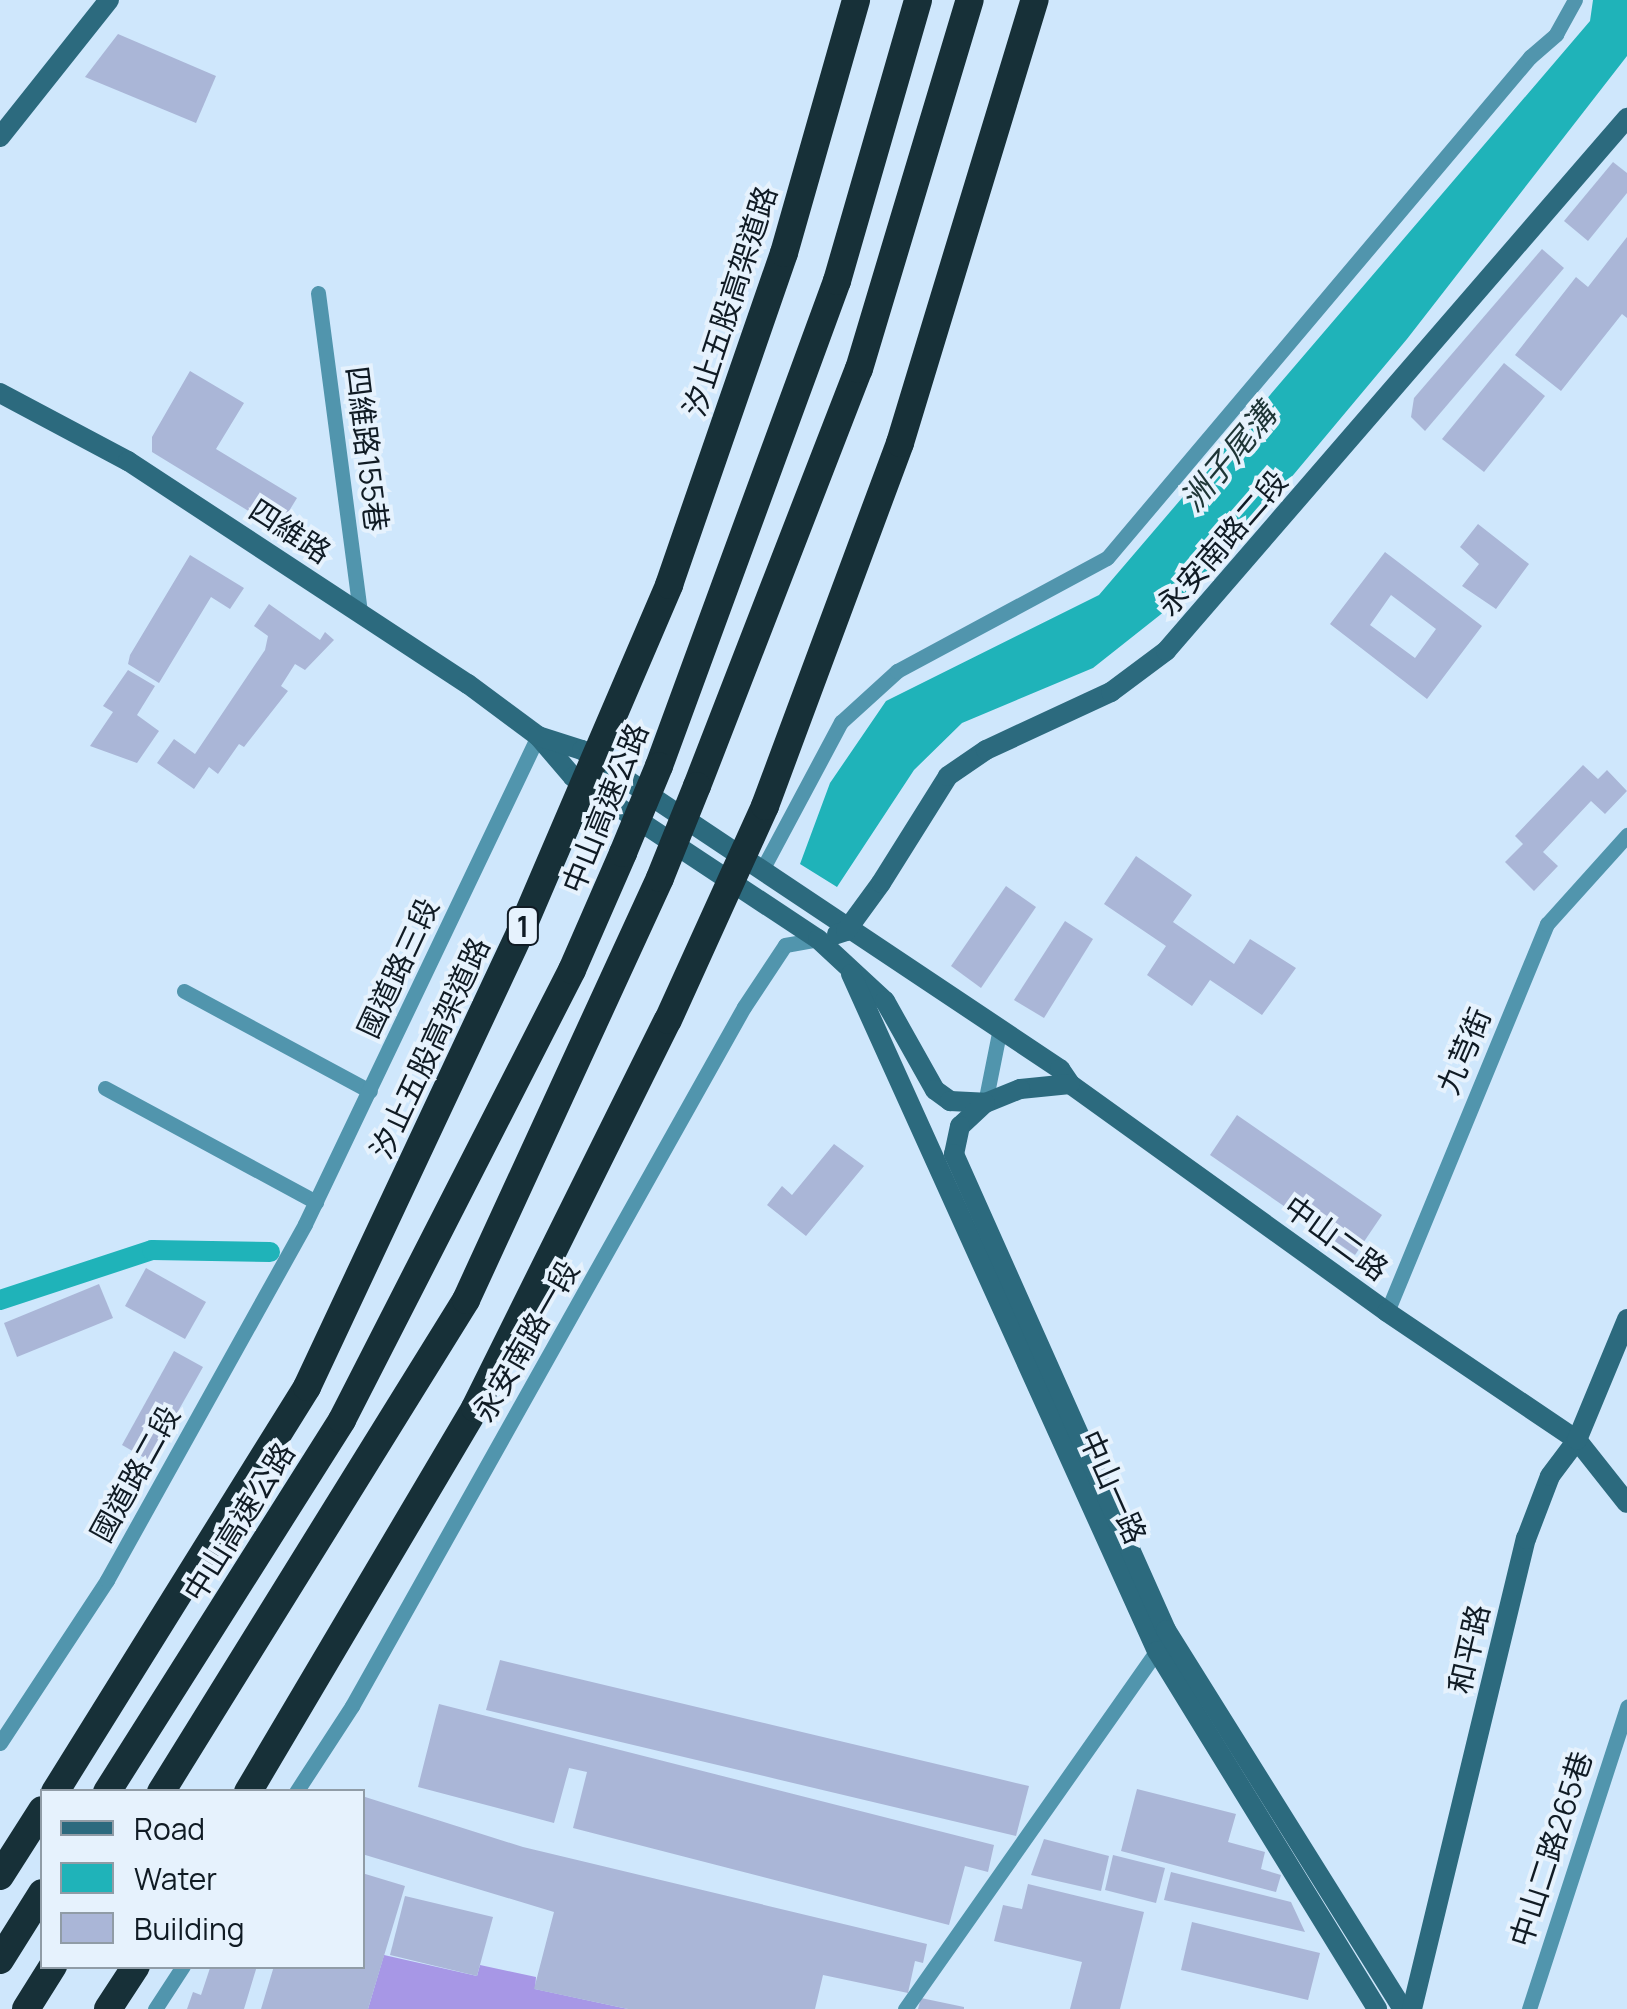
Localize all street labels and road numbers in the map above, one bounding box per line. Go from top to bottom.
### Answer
street label: 汐止五股高架道路 [676,181,784,421]
street label: 四維路155巷 [339,364,395,534]
street label: 永安南路二段 [1149,463,1295,623]
street label: 四維路 [242,491,338,571]
street label: 中山高速公路 [555,718,655,898]
street label: 國道路三段 [350,892,446,1044]
road number: 1 [506,903,540,949]
street label: 汐止五股高架道路 [363,932,497,1164]
street label: 九芎街 [1430,1003,1498,1099]
street label: 中山二路 [1277,1188,1395,1288]
street label: 永安南路一段 [465,1254,587,1428]
street label: 國道路二段 [83,1400,187,1548]
street label: 中山一路 [1072,1425,1154,1549]
street label: 中山高速公路 [176,1436,302,1608]
street label: 和平路 [1441,1601,1497,1697]
street label: 中山二路265巷 [1503,1747,1599,1951]

